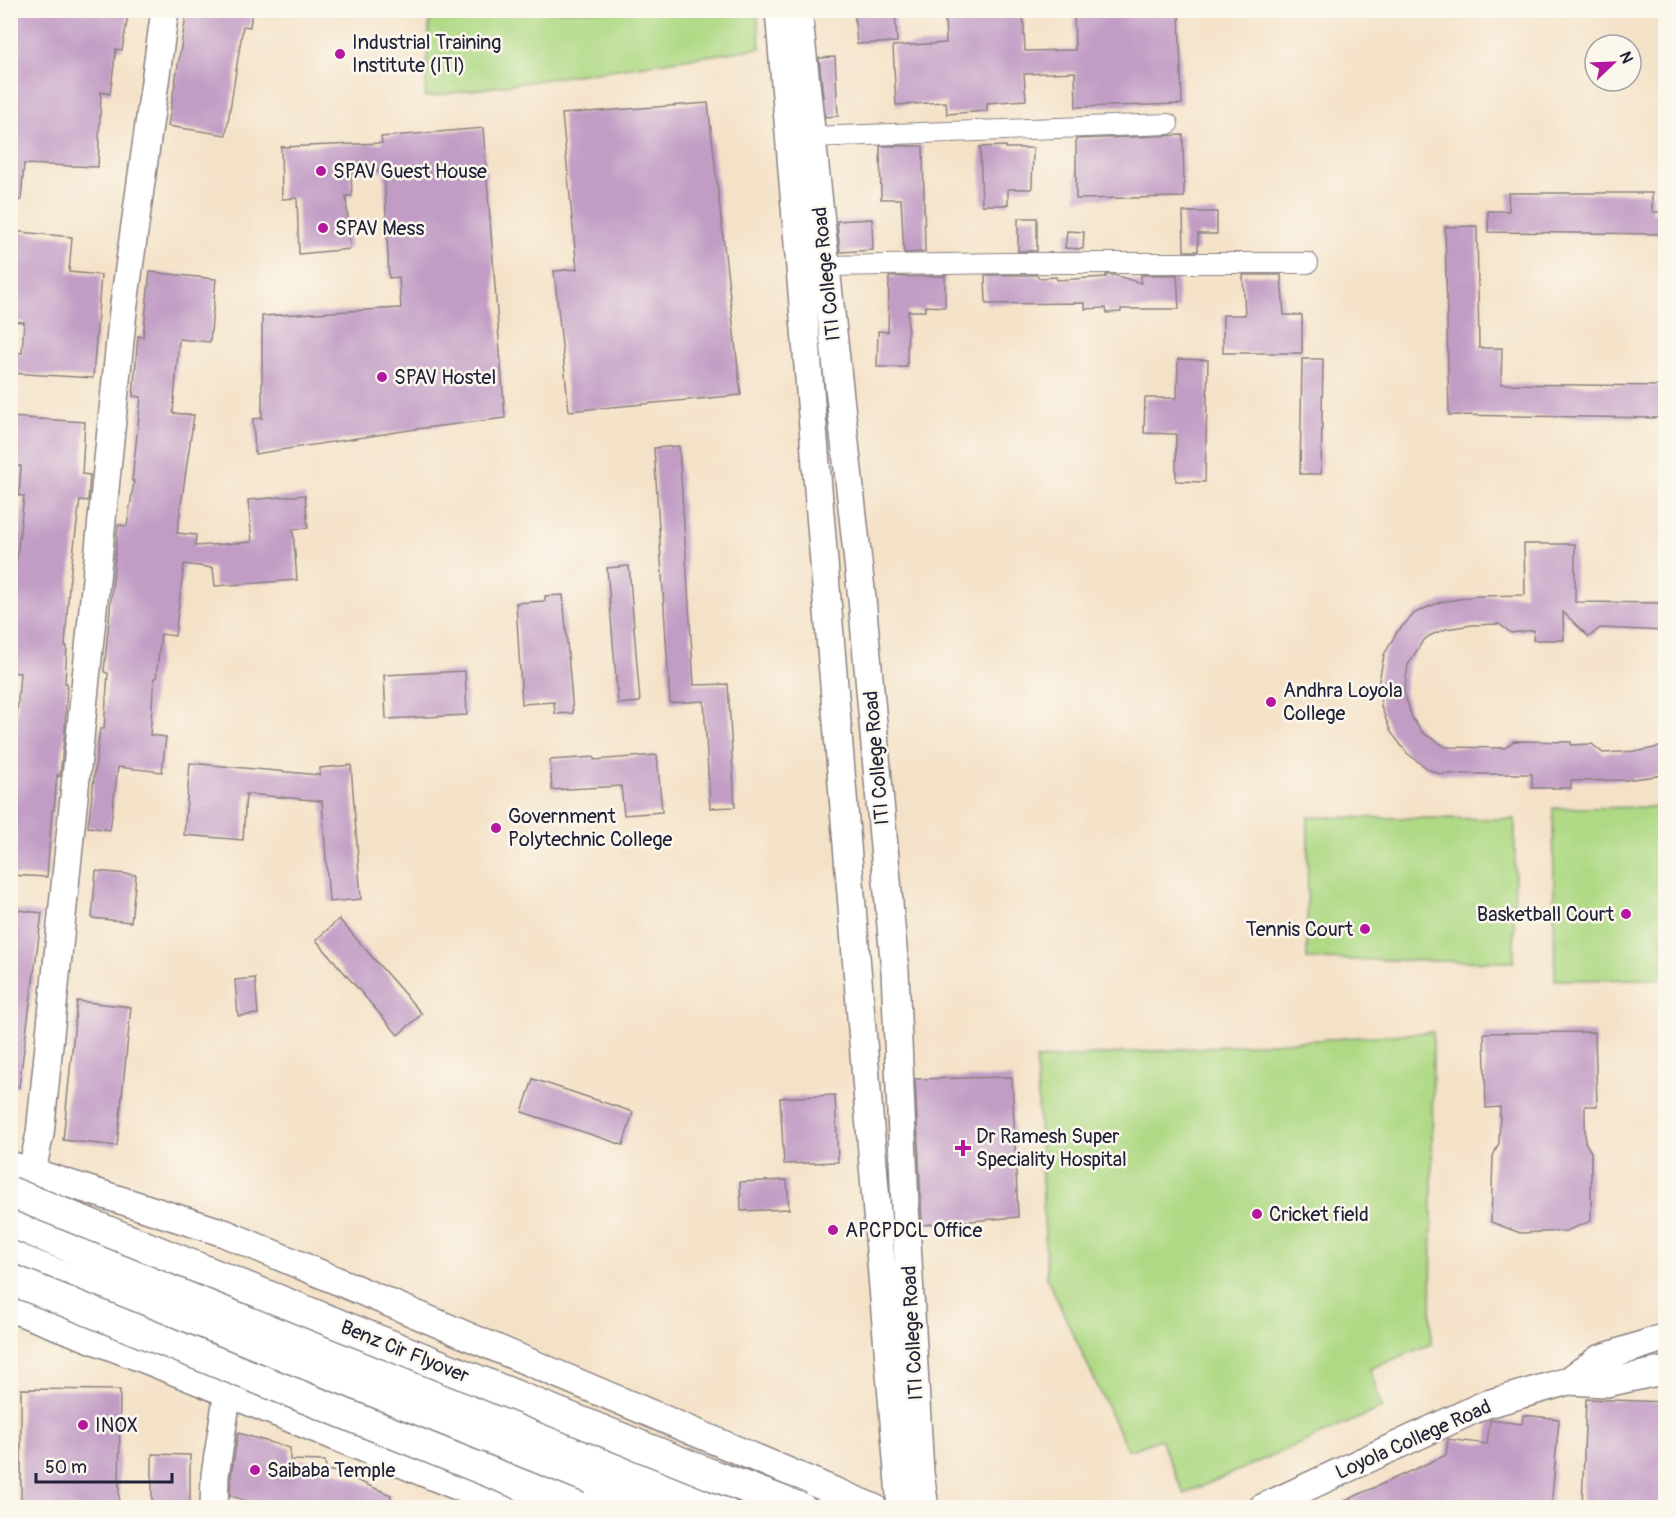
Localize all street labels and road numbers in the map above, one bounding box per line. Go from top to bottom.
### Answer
street label: ITI College Road [807,206,846,342]
street label: ITI College Road [858,690,895,826]
street label: ITI College Road [896,1265,929,1401]
street label: Benz Cir Flyover [337,1314,473,1389]
street label: Loyola College Road [1331,1394,1495,1485]

